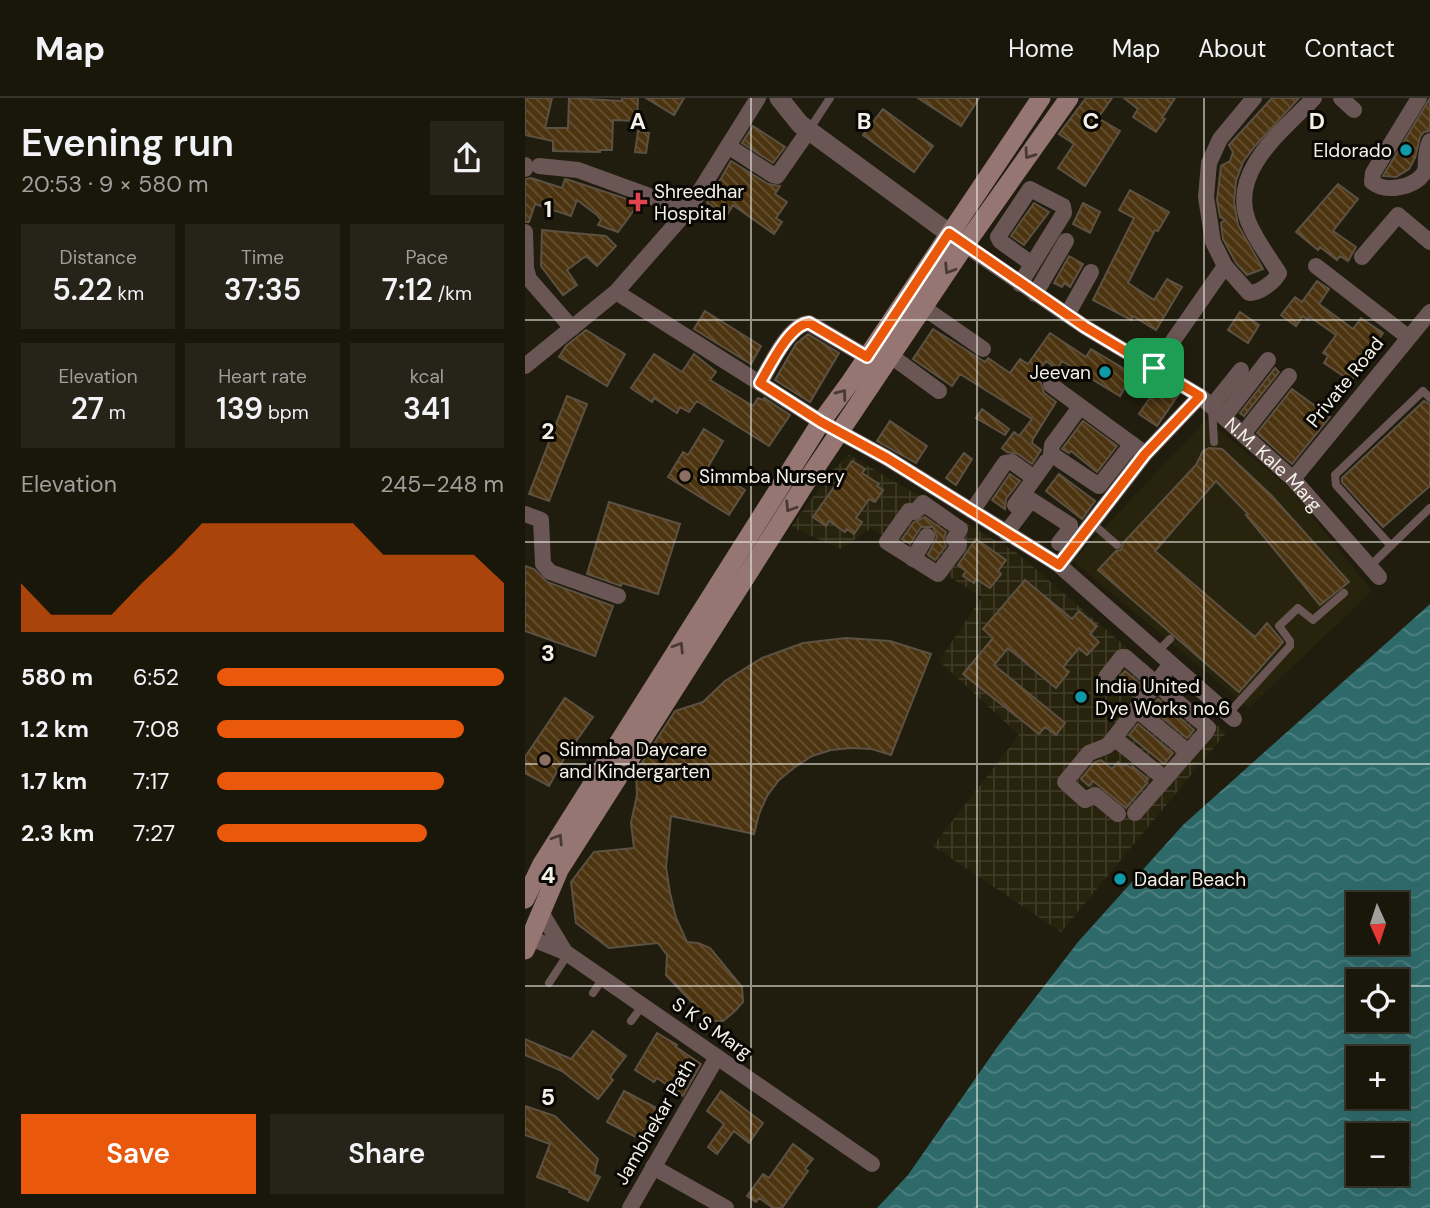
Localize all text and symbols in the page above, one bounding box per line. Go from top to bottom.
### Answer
text: Map [35,27,105,70]
text: Home [1008,33,1074,64]
text: Map [1112,33,1160,64]
text: About [1198,33,1267,64]
text: Contact [1305,33,1395,64]
text: A [630,106,646,136]
text: B [857,106,871,136]
text: C [1083,106,1099,136]
text: D [1309,106,1325,136]
text: Evening run [21,118,234,168]
button: share [430,121,504,195]
place label: Eldorado [1313,138,1392,163]
marker: Eldorado [1398,142,1414,158]
one-way arrow [1025,146,1038,159]
text: 20:53 · 9 × 580 m [21,169,209,199]
place label: Shreedhar Hospital [654,179,744,226]
marker: Shreedhar Hospital [628,192,648,212]
text: 1 [544,194,552,224]
text: Distance [60,245,137,270]
text: Time [241,245,284,270]
text: Pace [406,245,448,270]
one-way arrow [945,262,958,275]
text: 5.22 [52,270,113,309]
text: 37:35 [224,270,301,309]
text: 7:12 [382,270,433,309]
text: km [113,281,144,306]
text: /km [433,281,472,306]
street label: Private Road [1301,332,1389,432]
pin [1124,338,1184,398]
icon: arrive [1135,349,1173,387]
place label: Jeevan [1029,360,1091,385]
text: Elevation [59,364,138,389]
text: Heart rate [218,364,307,389]
text: kcal [410,364,444,389]
marker: Jeevan [1097,364,1113,380]
text: 27 [71,389,104,428]
text: 139 [216,389,263,428]
text: 341 [403,389,451,428]
one-way arrow [834,389,846,402]
text: m [104,400,126,425]
text: bpm [263,400,309,425]
street label: N.M. Kale Marg [1219,411,1329,517]
text: 2 [541,416,555,446]
place label: Simmba Nursery [699,464,845,489]
marker: Simmba Nursery [677,468,693,484]
text: Elevation [21,469,117,499]
text: 245–248 m [380,469,504,499]
one-way arrow [786,499,799,512]
text: 3 [541,638,555,668]
one-way arrow [671,642,684,655]
text: 580 m [21,662,93,692]
text: 6:52 [133,662,179,692]
place label: India United Dye Works no.6 [1095,674,1230,721]
marker: India United Dye Works no.6 [1073,689,1089,705]
text: 1.2 km [21,714,89,744]
text: 7:08 [133,714,180,744]
place label: Simmba Daycare and Kindergarten [559,737,710,784]
marker: Simmba Daycare and Kindergarten [537,752,553,768]
text: 1.7 km [21,766,87,796]
text: 7:17 [133,766,169,796]
text: 2.3 km [21,818,94,848]
text: 7:27 [133,818,175,848]
one-way arrow [549,834,562,847]
text: 4 [541,860,556,890]
place label: Dadar Beach [1134,867,1246,892]
marker: Dadar Beach [1112,871,1128,887]
north arrow [1346,892,1409,956]
map controls [1346,892,1409,1186]
button: locate [1346,969,1409,1032]
street label: S K S Marg [667,991,757,1065]
button: + [1346,1046,1409,1109]
street label: Jambhekar Path [609,1055,701,1189]
text: 5 [541,1082,555,1112]
button: Save [21,1114,256,1194]
button: Share [270,1114,504,1194]
button: − [1346,1123,1409,1186]

